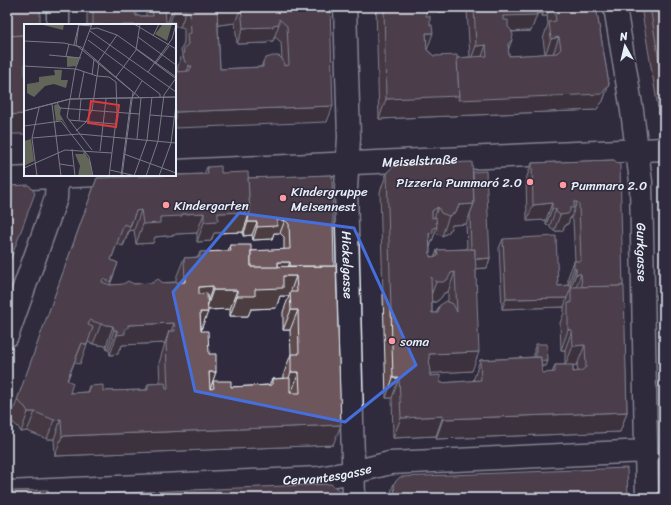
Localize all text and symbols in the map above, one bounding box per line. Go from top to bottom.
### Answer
inset map [24,24,176,176]
north arrow [605,26,645,66]
text: N [618,27,629,47]
street label: Meiselstraße [382,147,458,173]
place label: Pizzeria Pummaró 2.0 [396,171,522,194]
place label: Pummaro 2.0 [571,174,647,197]
marker: Pizzeria Pummaró 2.0 [525,177,535,187]
place label: Kindergruppe Meisennest [291,180,368,218]
marker: Pummaro 2.0 [558,180,568,190]
marker: Kindergruppe Meisennest [278,193,288,203]
place label: Kindergarten [174,194,249,217]
marker: Kindergarten [161,200,171,210]
street label: Gurkgasse [630,222,654,282]
street label: Hickelgasse [336,231,360,299]
place label: soma [399,330,430,353]
marker: soma [387,336,397,346]
street label: Cervantesgasse [282,456,374,491]

